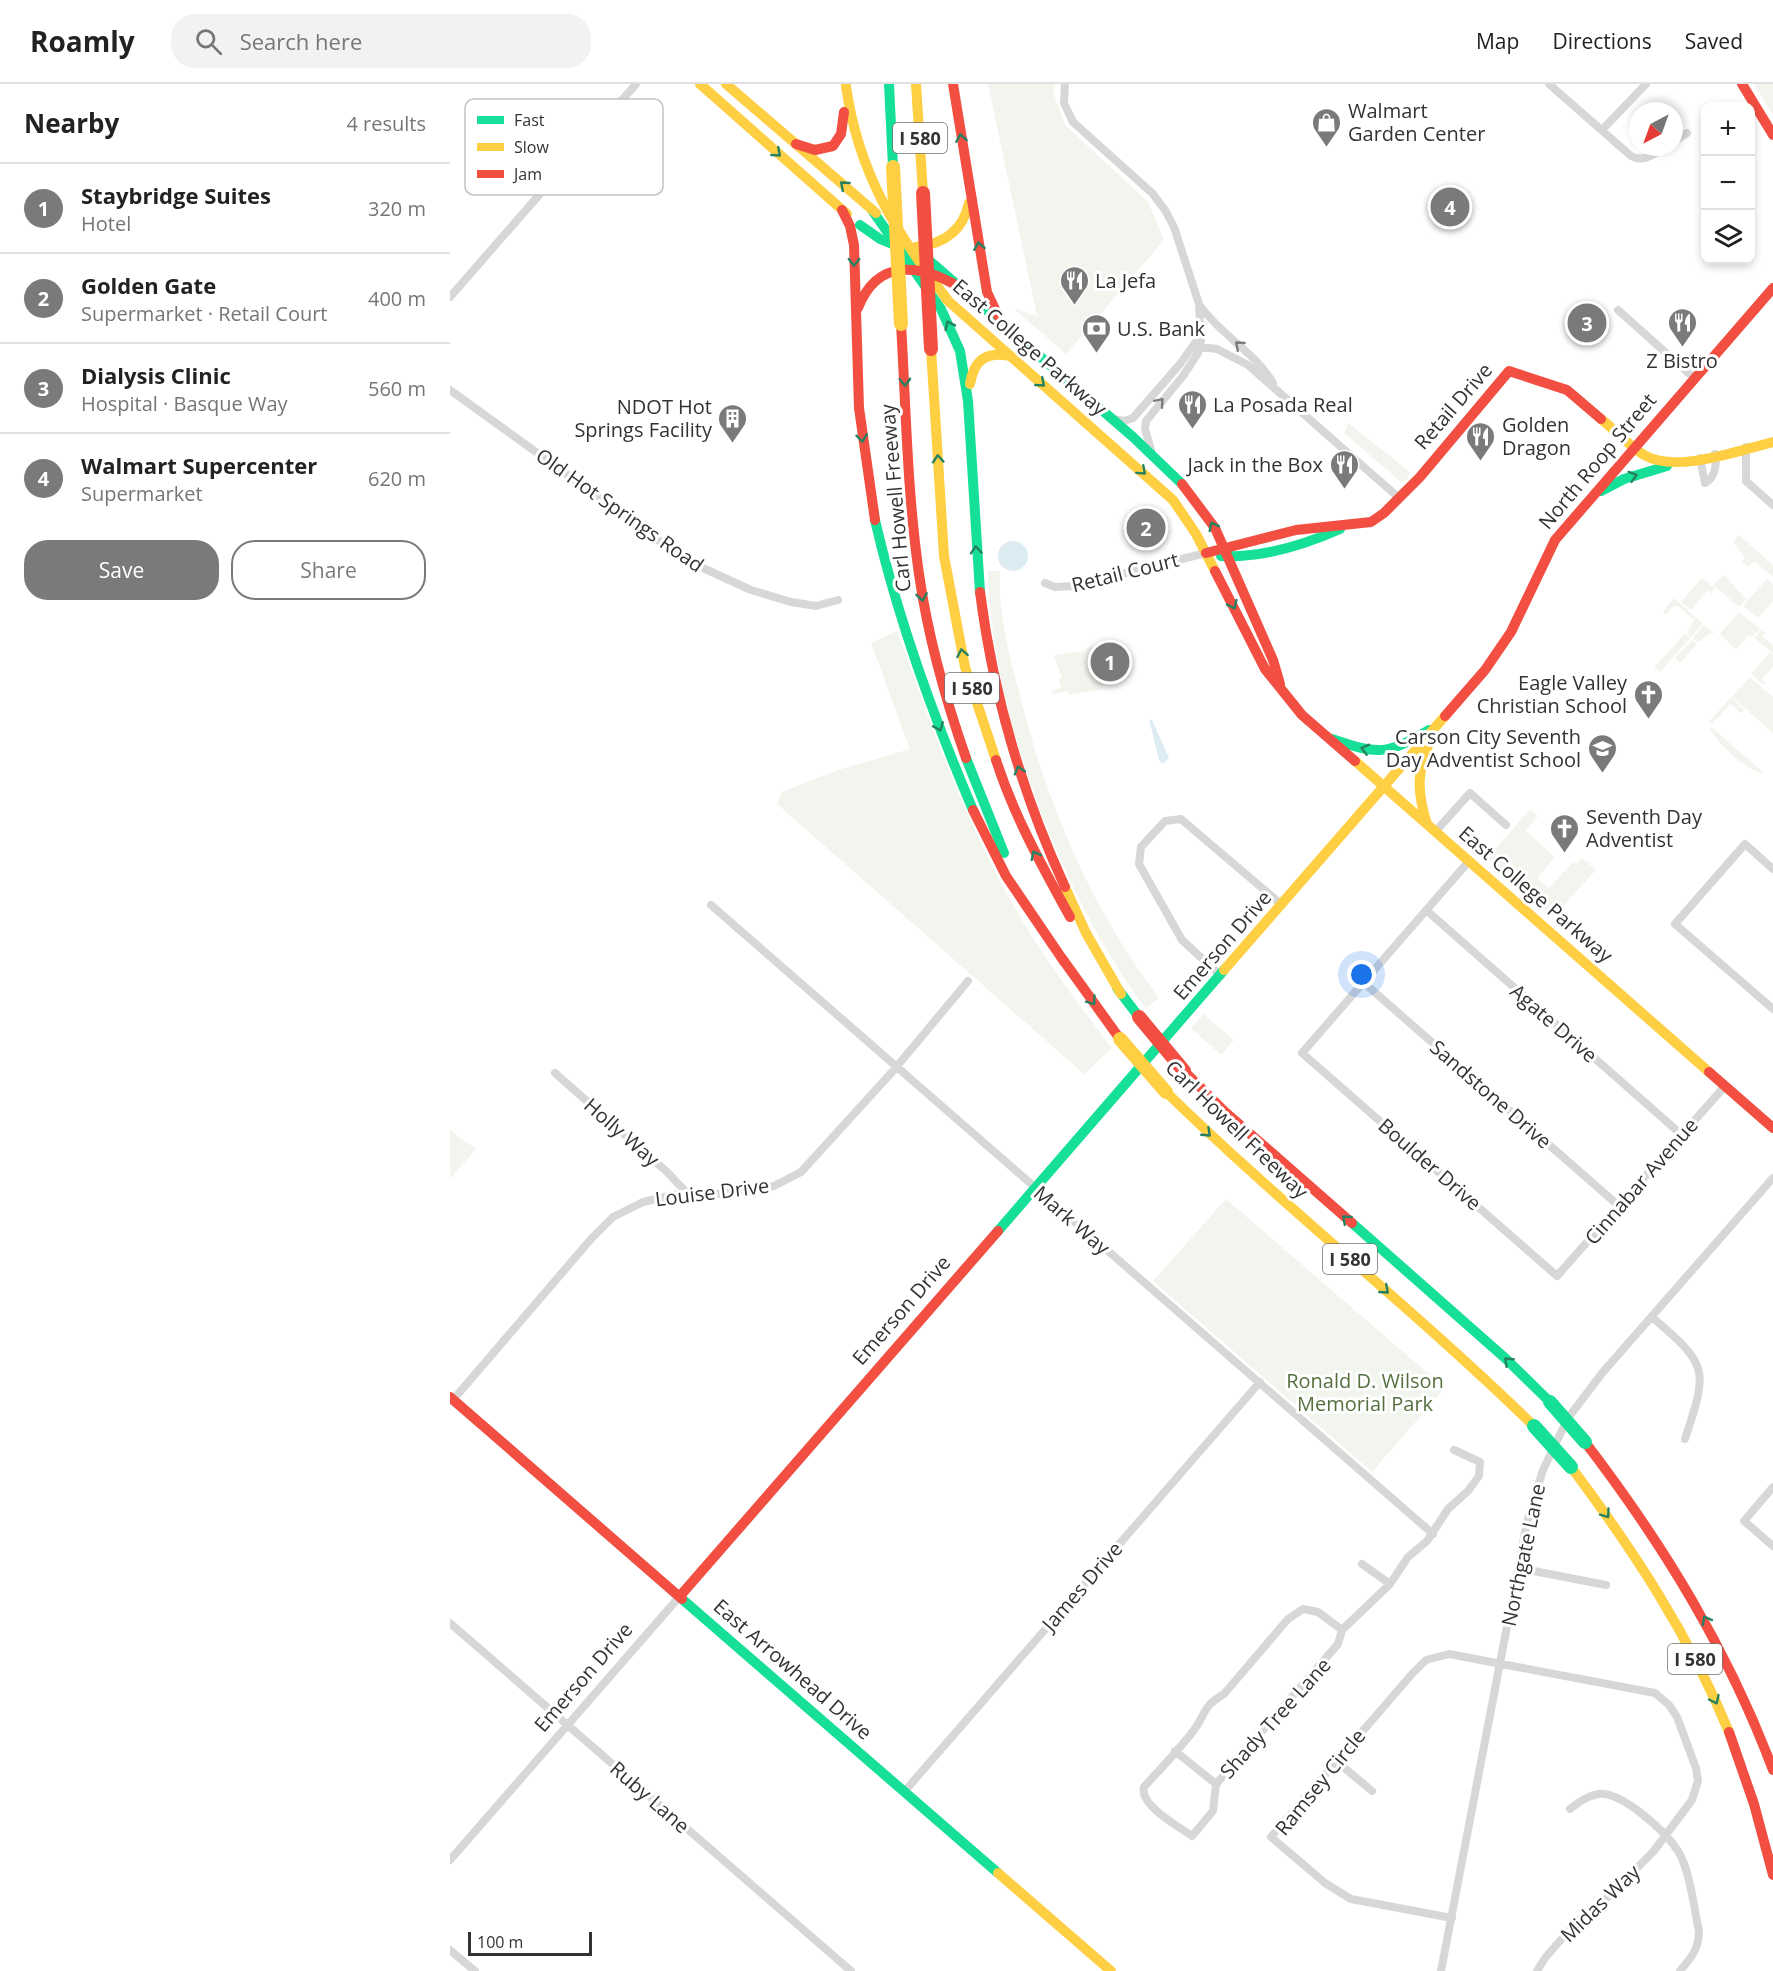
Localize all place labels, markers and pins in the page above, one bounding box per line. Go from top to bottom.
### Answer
place label: Walmart Garden Center [1348,97,1485,147]
shop icon: Walmart Garden Center [1311,106,1343,148]
pin: 4 [1430,184,1470,230]
restaurant icon: La Jefa [1058,264,1090,306]
place label: La Jefa [1095,267,1156,294]
pin: 3 [1568,300,1606,346]
restaurant icon: Z Bistro [1666,306,1698,348]
bank icon: U.S. Bank [1080,312,1112,354]
place label: U.S. Bank [1117,315,1206,342]
place label: Z Bistro [1646,347,1718,374]
restaurant icon: La Posada Real [1176,388,1208,430]
place label: La Posada Real [1213,391,1353,418]
place label: NDOT Hot Springs Facility [574,393,713,443]
building icon: NDOT Hot Springs Facility [717,402,749,444]
place label: Golden Dragon [1502,411,1571,461]
restaurant icon: Golden Dragon [1465,420,1497,462]
restaurant icon: Jack in the Box [1328,448,1360,490]
place label: Jack in the Box [1185,451,1324,478]
pin: 2 [1126,506,1166,550]
pin: 1 [1090,640,1130,684]
place label: Eagle Valley Christian School [1477,669,1628,719]
church icon: Eagle Valley Christian School [1632,678,1664,720]
place label: Carson City Seventh Day Adventist School [1386,723,1581,773]
school or university icon: Carson City Seventh Day Adventist School [1586,732,1618,774]
place label: Seventh Day Adventist [1586,803,1703,853]
church icon: Seventh Day Adventist [1549,812,1581,854]

